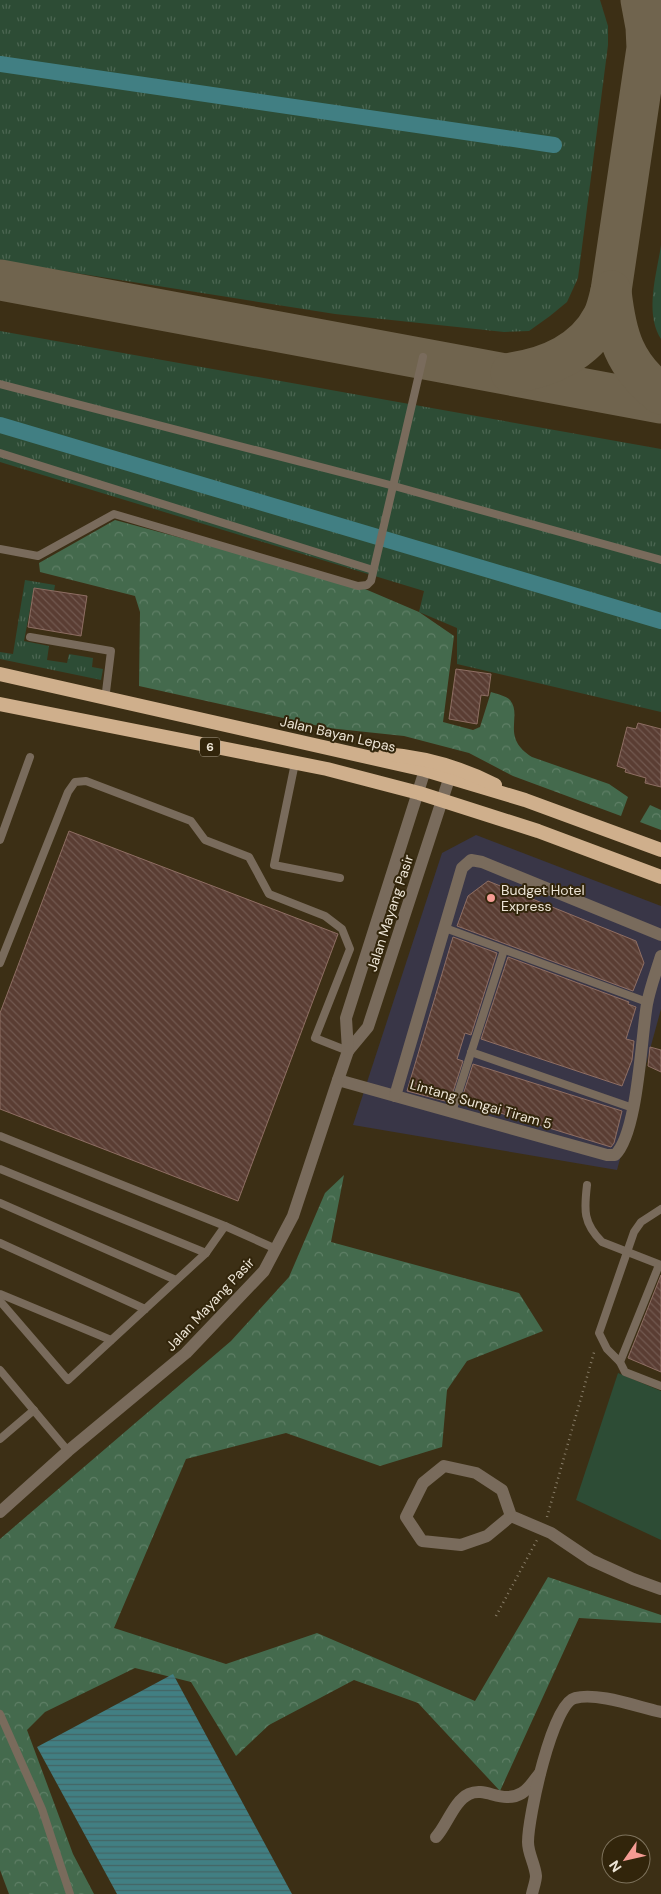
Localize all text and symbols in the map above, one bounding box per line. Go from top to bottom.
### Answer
street label: Jalan Bayan Lepas [278,712,398,756]
road number: 6 [200,738,220,756]
street label: Jalan Mayang Pasir [363,852,417,974]
place label: Budget Hotel Express [501,881,585,915]
marker: Budget Hotel Express [485,892,497,904]
street label: Lintang Sungai Tiram 5 [408,1075,554,1133]
street label: Jalan Mayang Pasir [162,1253,258,1355]
north arrow [601,1834,651,1884]
text: N [605,1857,626,1876]

